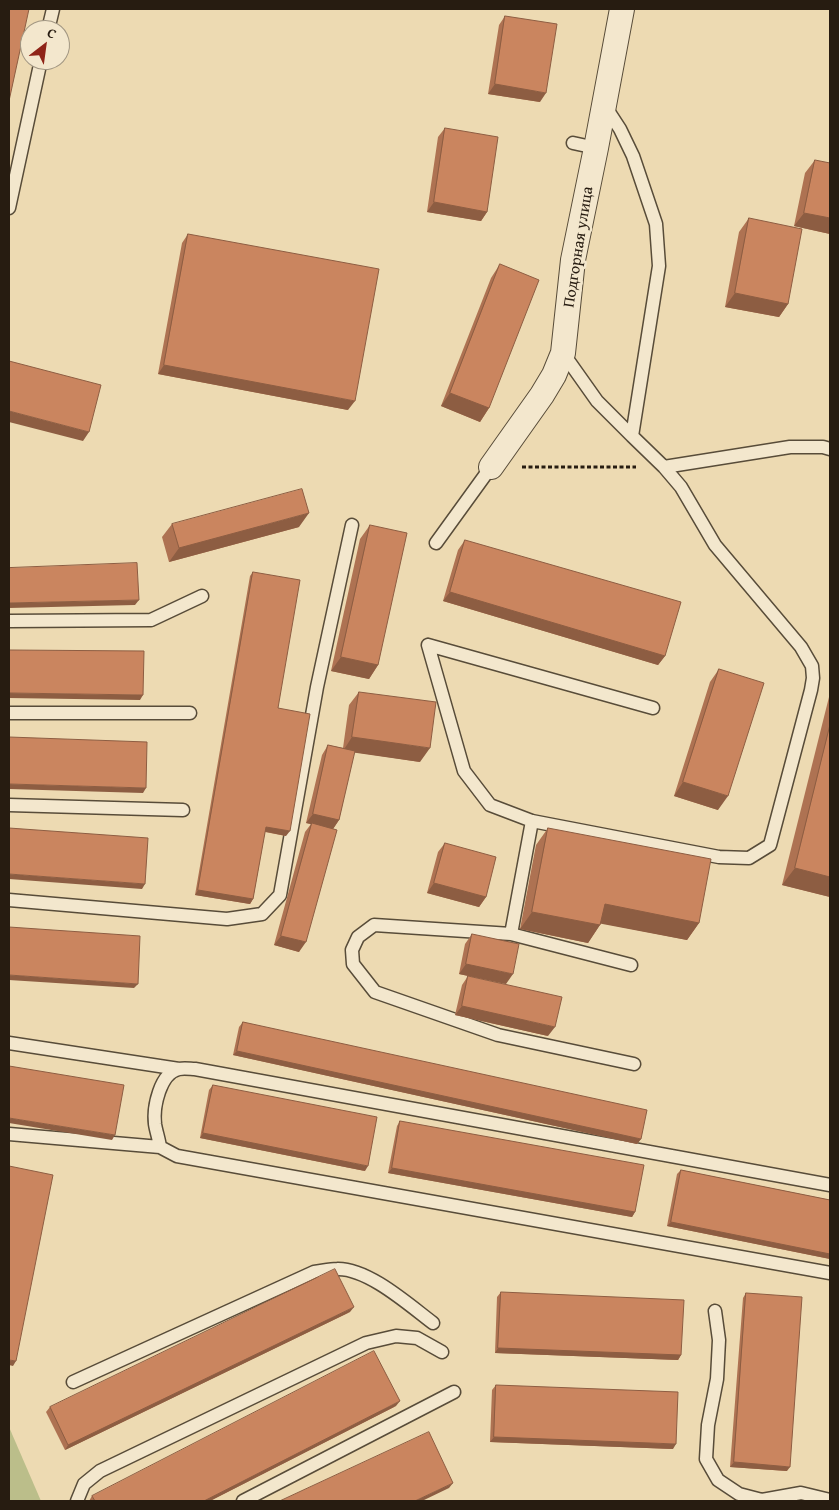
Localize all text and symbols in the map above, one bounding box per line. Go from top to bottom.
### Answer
north arrow [20,20,70,70]
text: С [44,22,60,44]
street label: Подгорная улица [560,185,598,309]

